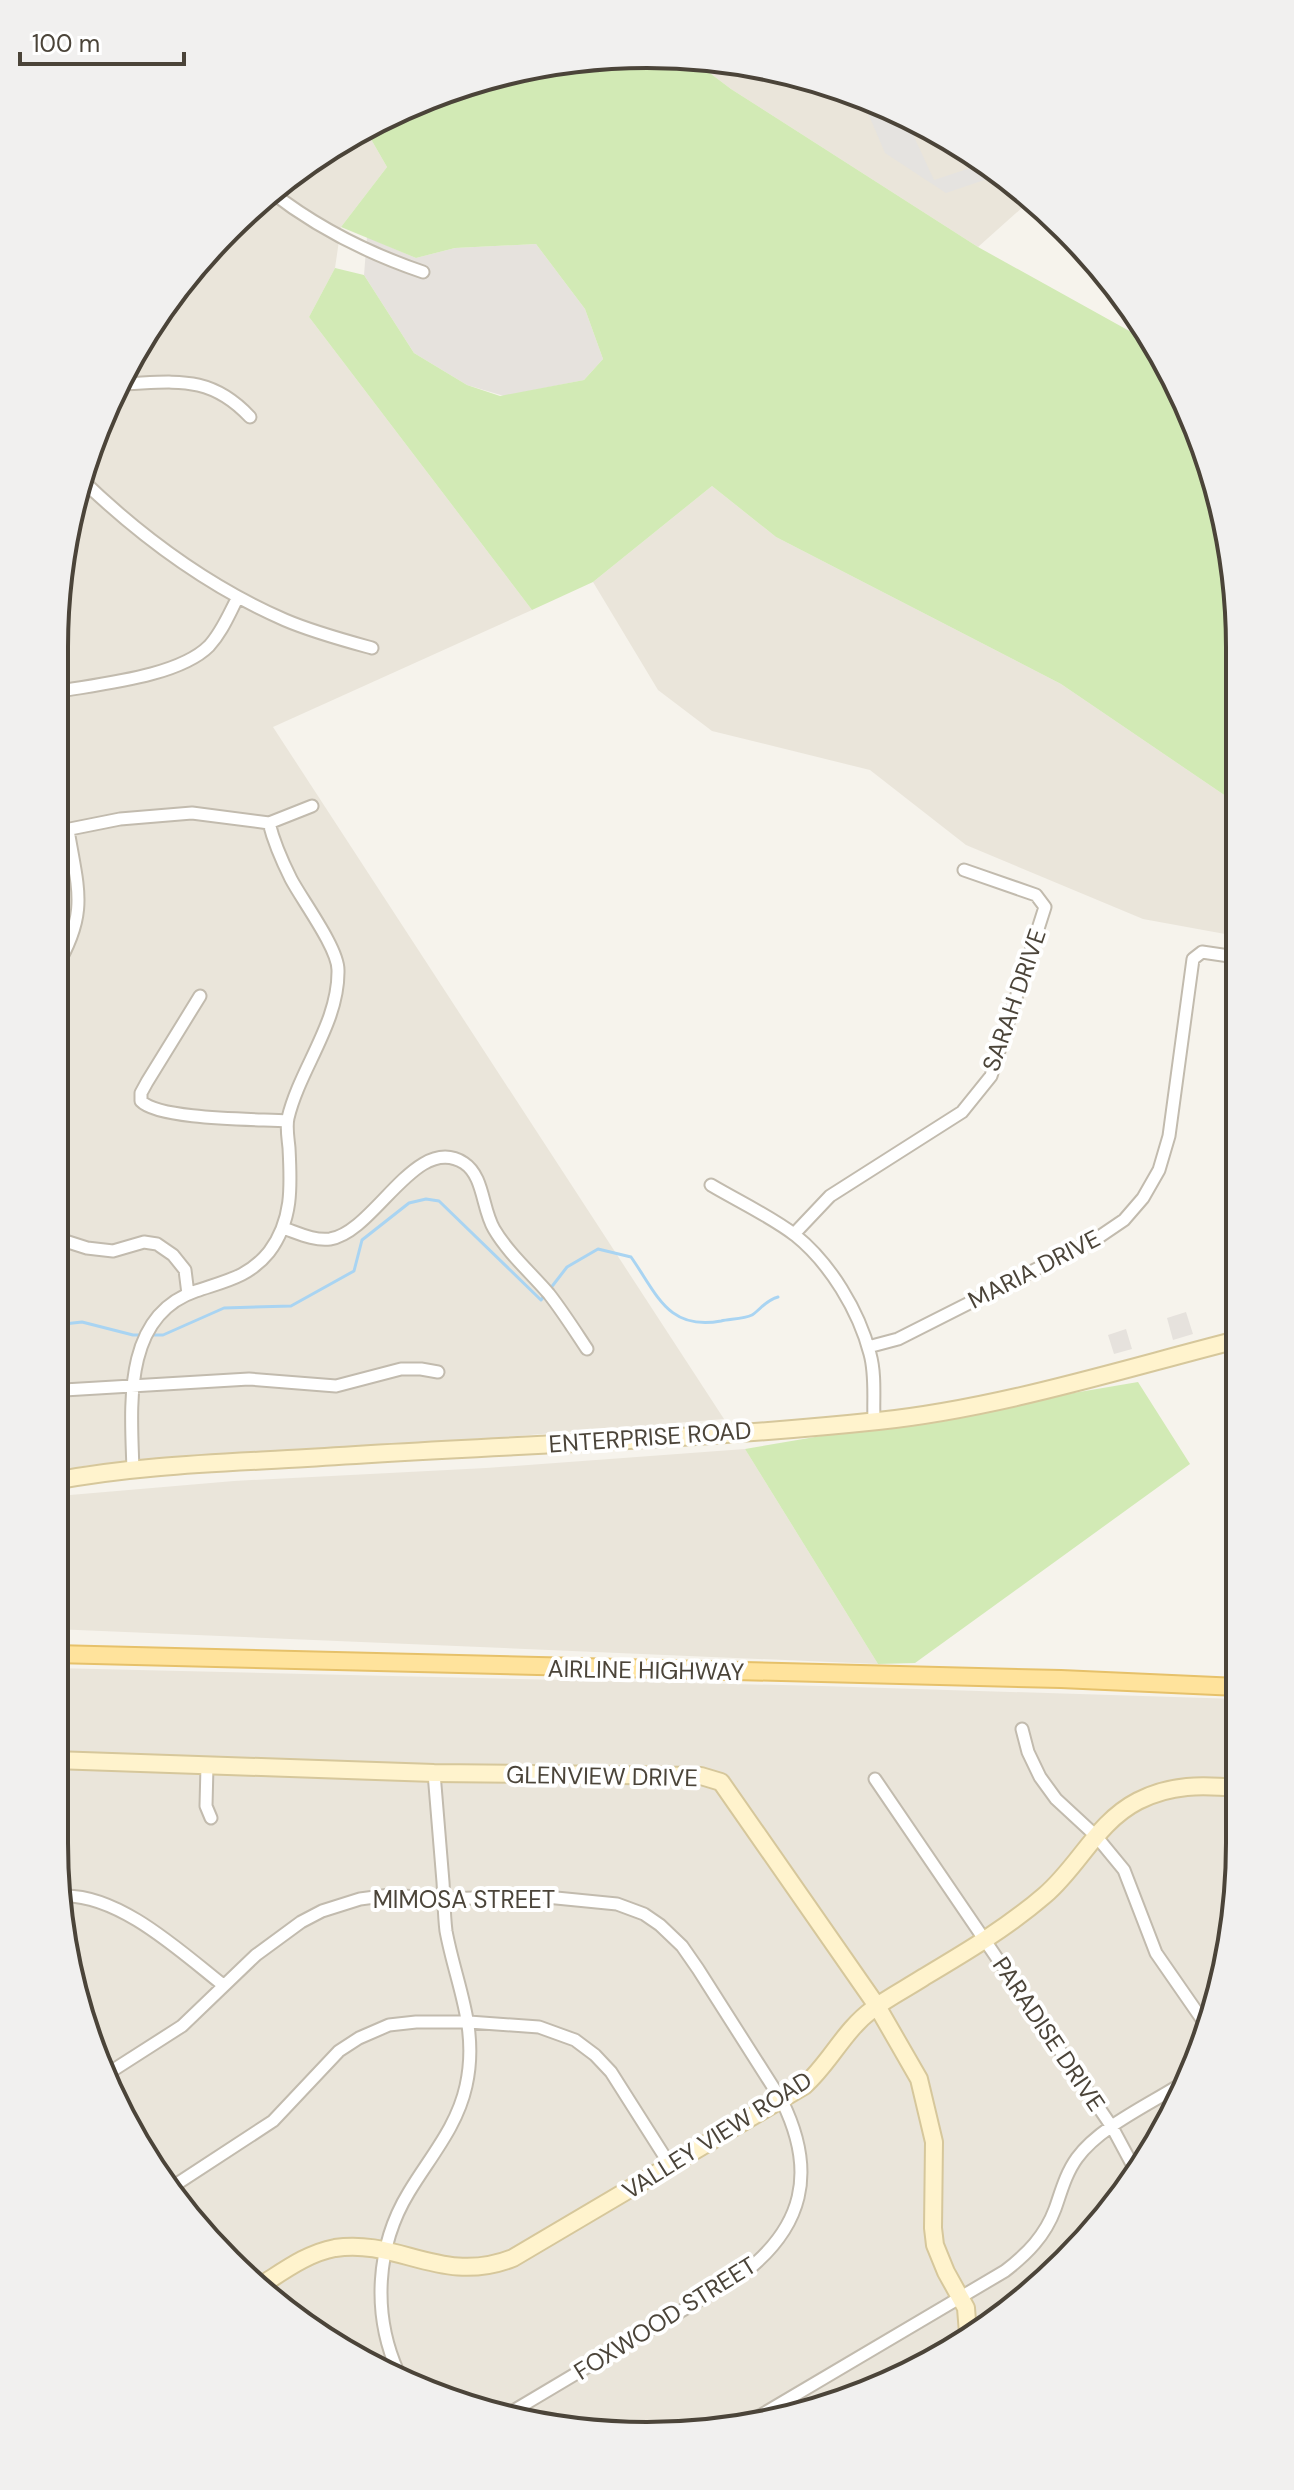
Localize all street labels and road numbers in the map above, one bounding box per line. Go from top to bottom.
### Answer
street label: SARAH DRIVE [975,925,1053,1075]
street label: MARIA DRIVE [963,1222,1105,1316]
street label: ENTERPRISE ROAD [548,1414,752,1460]
street label: AIRLINE HIGHWAY [547,1653,745,1687]
street label: GLENVIEW DRIVE [506,1759,698,1793]
street label: MIMOSA STREET [373,1884,555,1915]
street label: PARADISE DRIVE [986,1951,1112,2117]
street label: VALLEY VIEW ROAD [616,2064,818,2206]
street label: FOXWOOD STREET [568,2249,762,2387]

